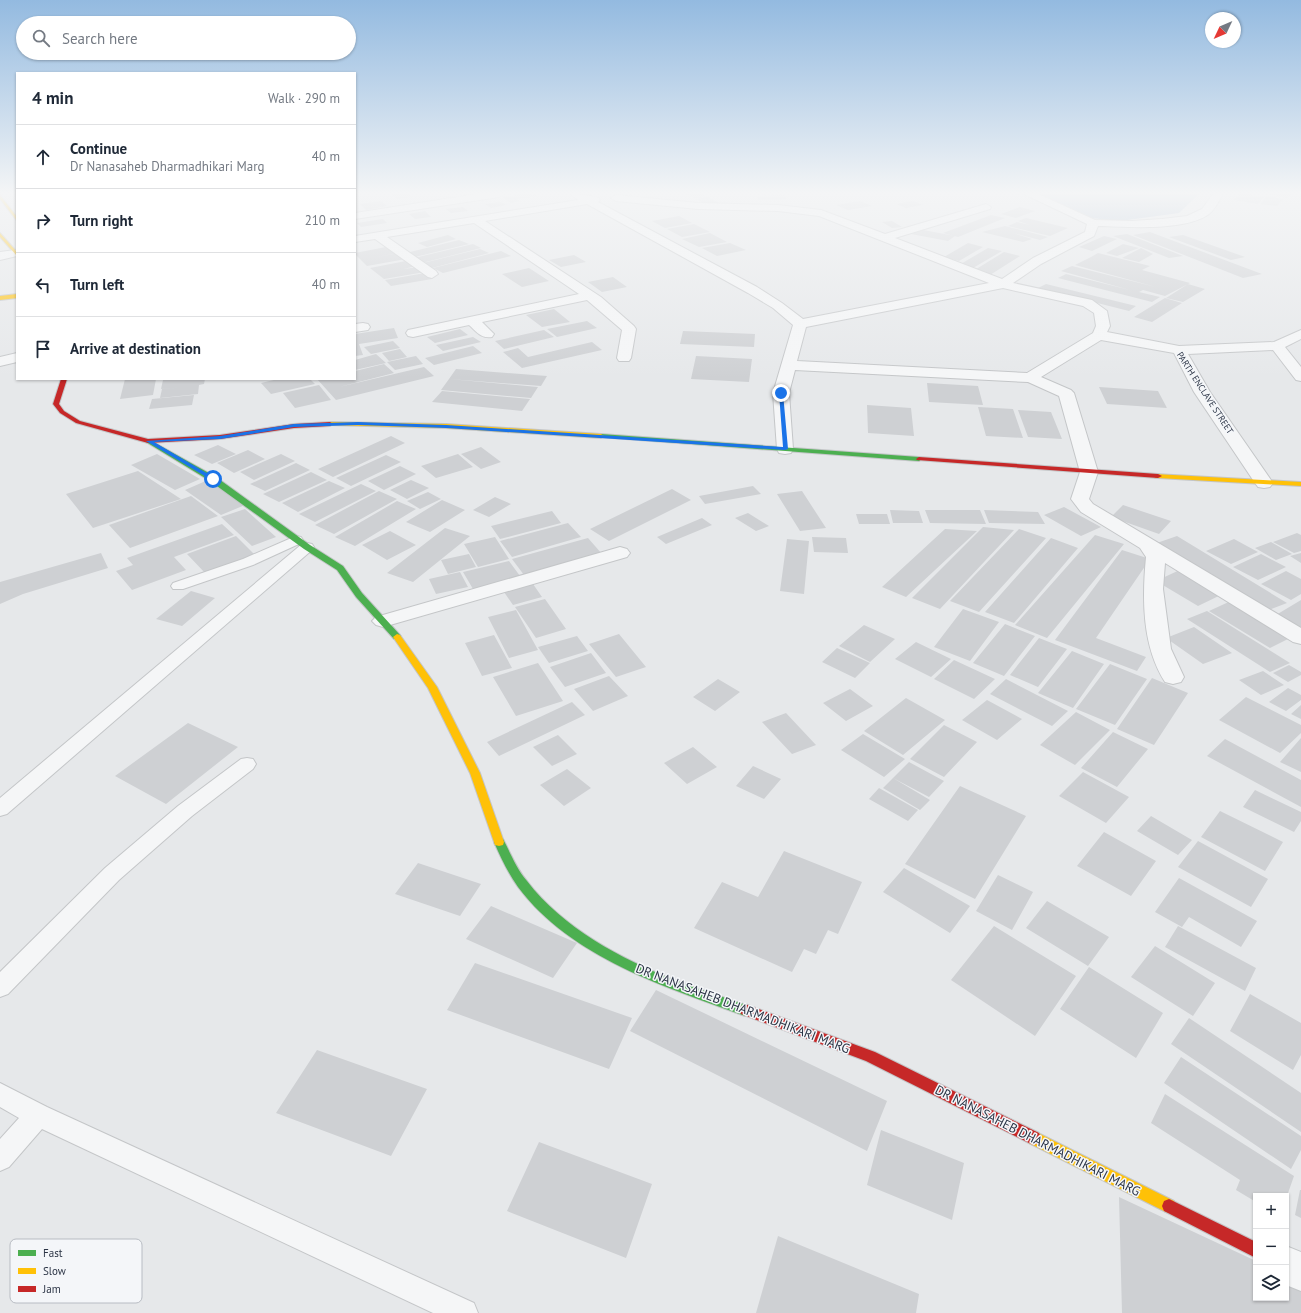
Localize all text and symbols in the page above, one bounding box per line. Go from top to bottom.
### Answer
north arrow [1205,12,1241,48]
search box [16,16,356,60]
icon: search [30,27,52,49]
text: Search here [62,29,138,48]
text: 4 min [32,87,73,109]
text: Walk · 290 m [268,90,340,107]
text: Continue [70,139,127,158]
icon: ahead [32,146,54,168]
text: 40 m [312,148,340,165]
text: Dr Nanasaheb Dharmadhikari Marg [70,158,265,175]
icon: right [32,210,54,232]
text: Turn right [70,211,133,230]
text: 210 m [305,212,340,229]
icon: left [32,274,54,296]
text: Turn left [70,275,124,294]
text: 40 m [312,276,340,293]
icon: arrive [32,338,54,360]
text: Arrive at destination [70,339,201,358]
street label: PARTH ENCLAVE STREET [1175,350,1236,436]
route end [772,384,790,402]
route start [204,470,222,488]
street label: DR NANASAHEB DHARMADHIKARI MARG [633,960,852,1057]
street label: DR NANASAHEB DHARMADHIKARI MARG [932,1081,1143,1200]
map controls [1253,1193,1289,1301]
button: + [1253,1193,1289,1229]
button: − [1253,1229,1289,1265]
legend [10,1239,142,1303]
text: Fast [43,1246,63,1260]
text: Slow [43,1264,66,1278]
button: layers [1253,1265,1289,1301]
text: Jam [42,1282,61,1296]

